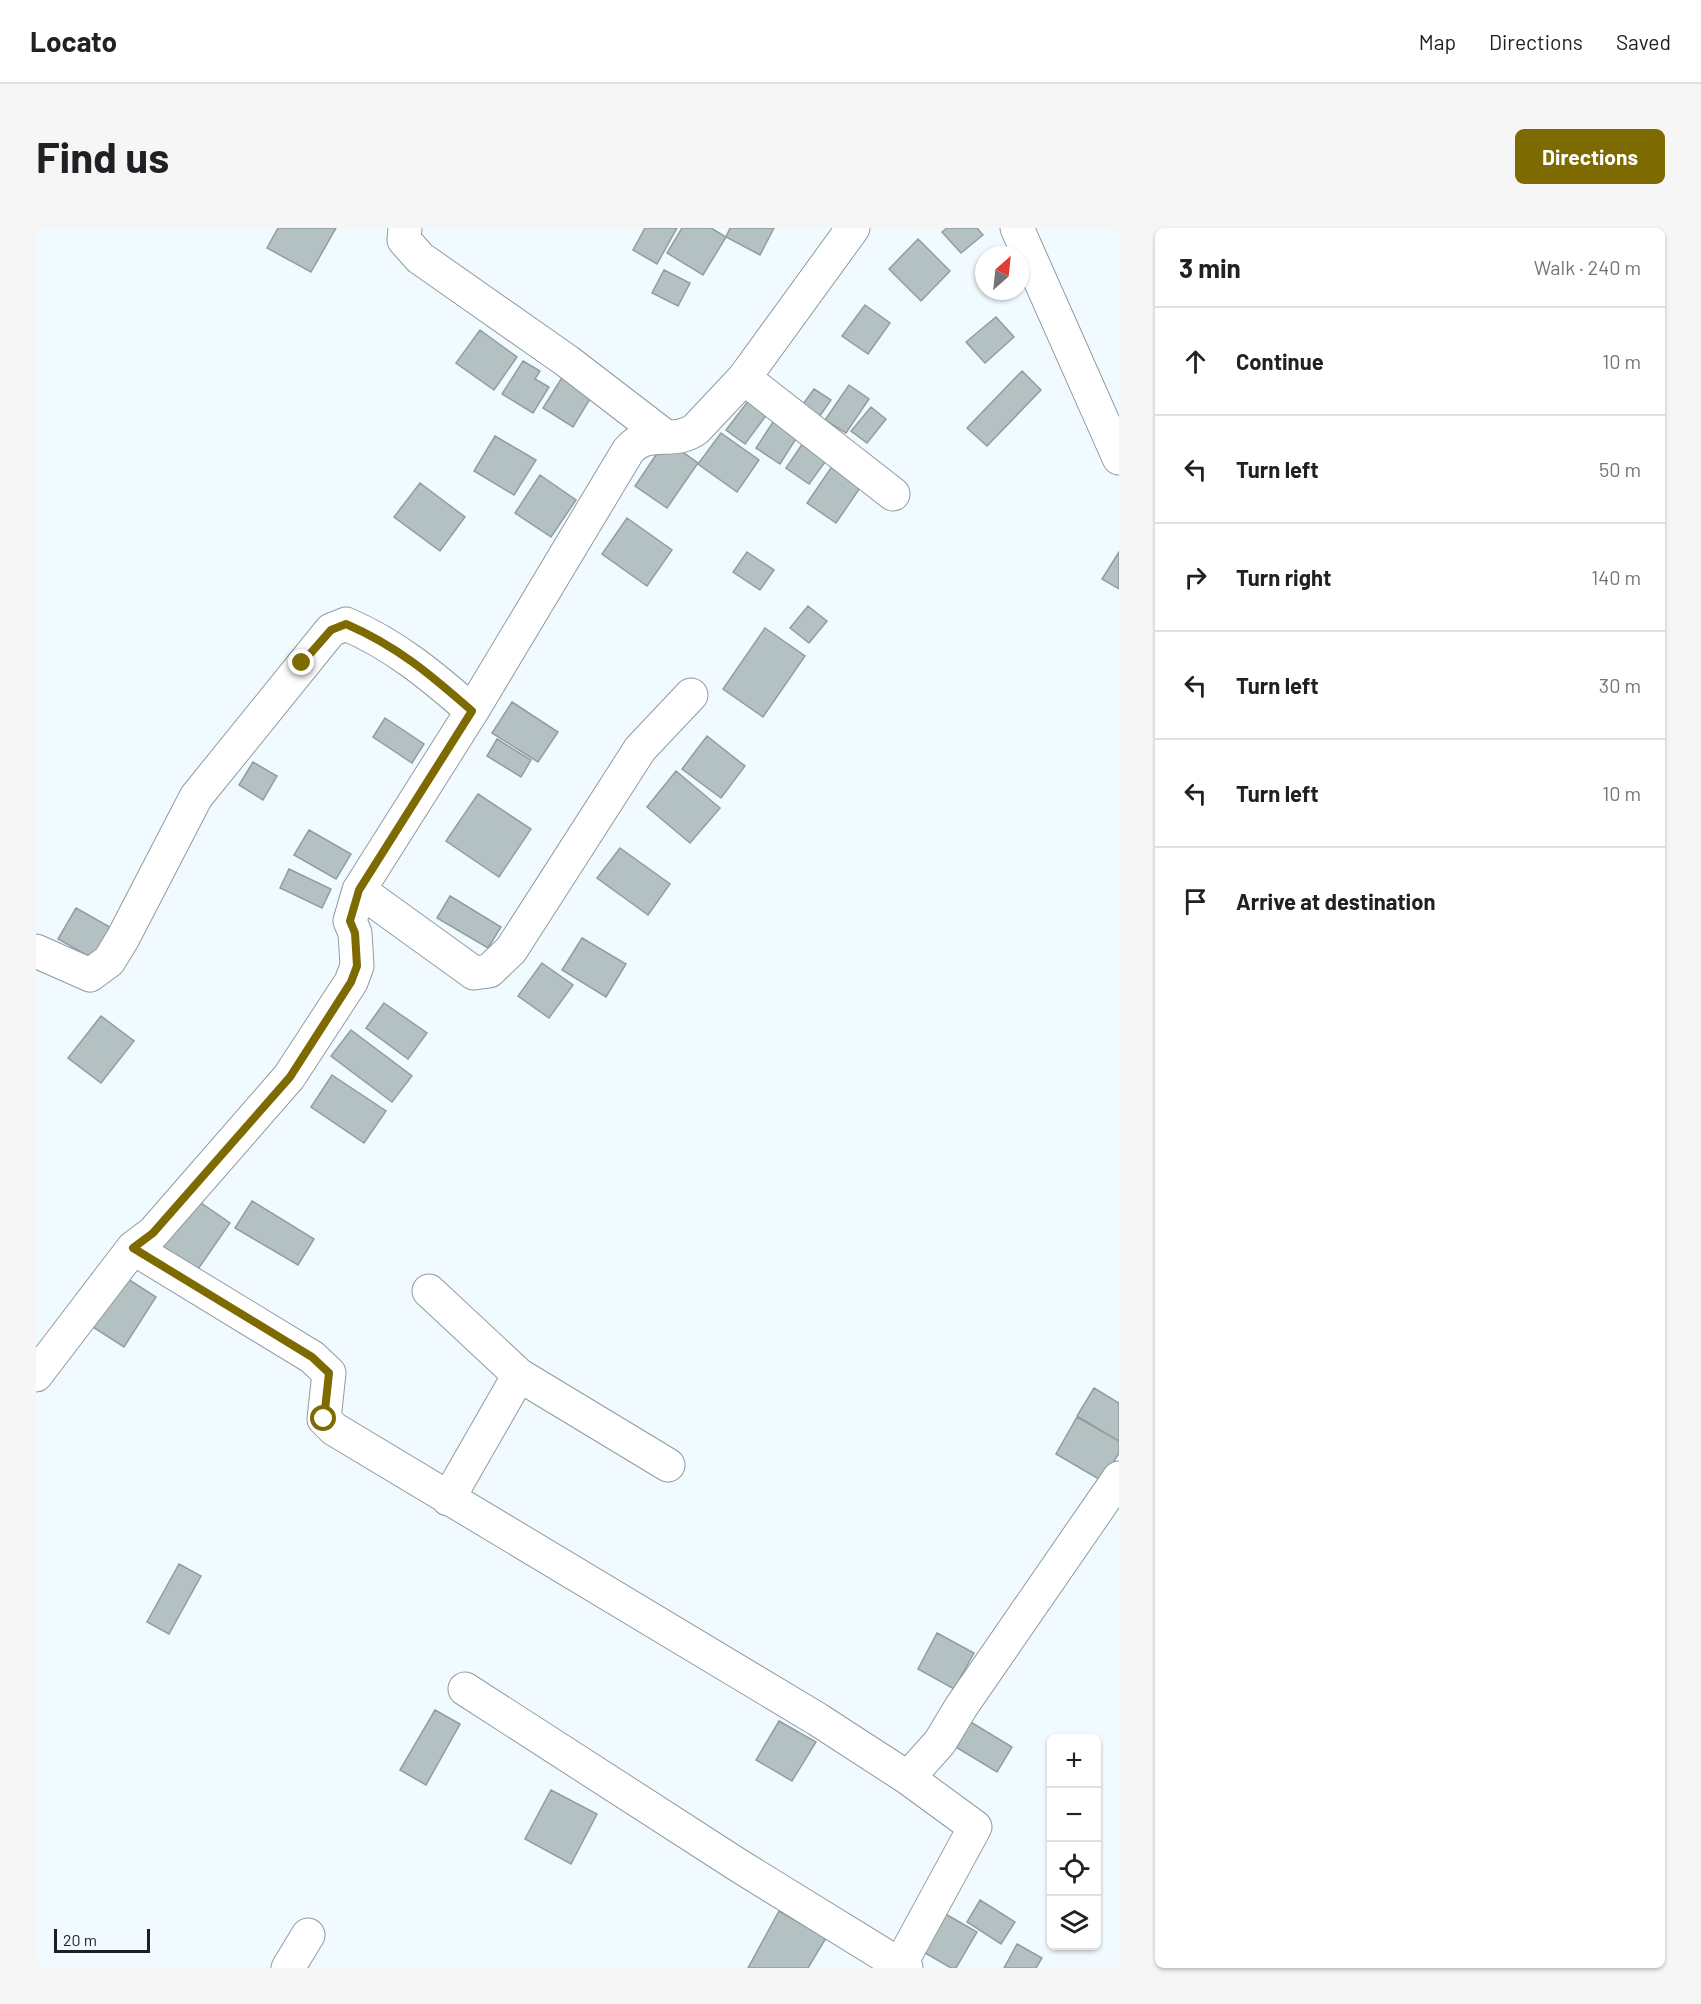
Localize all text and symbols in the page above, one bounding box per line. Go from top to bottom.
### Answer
text: Locato [30,24,117,58]
text: Map [1419,29,1456,54]
text: Directions [1489,29,1583,54]
text: Saved [1616,29,1671,54]
button: Directions [1515,129,1665,184]
text: Find us [36,131,169,181]
north arrow [975,246,1029,300]
text: 3 min [1179,252,1241,283]
text: Walk · 240 m [1534,255,1641,279]
icon: ahead [1179,345,1212,378]
text: Continue [1236,348,1324,374]
text: 10 m [1602,349,1641,373]
icon: left [1179,453,1212,486]
text: Turn left [1236,456,1319,482]
text: 50 m [1599,457,1641,481]
icon: right [1179,561,1212,594]
text: Turn right [1236,564,1331,590]
text: 140 m [1591,565,1641,589]
route end [288,649,314,675]
icon: left [1179,669,1212,702]
text: Turn left [1236,672,1319,698]
text: 30 m [1599,673,1641,697]
icon: left [1179,777,1212,810]
text: Turn left [1236,780,1319,806]
text: 10 m [1602,781,1641,805]
icon: arrive [1179,885,1212,918]
text: Arrive at destination [1236,888,1435,914]
route start [310,1405,336,1431]
map controls [1047,1734,1101,1950]
button: + [1047,1734,1101,1788]
button: − [1047,1788,1101,1842]
button: locate [1047,1842,1101,1896]
button: layers [1047,1896,1101,1950]
scale bar [54,1926,150,1954]
text: 20 m [63,1930,97,1949]

